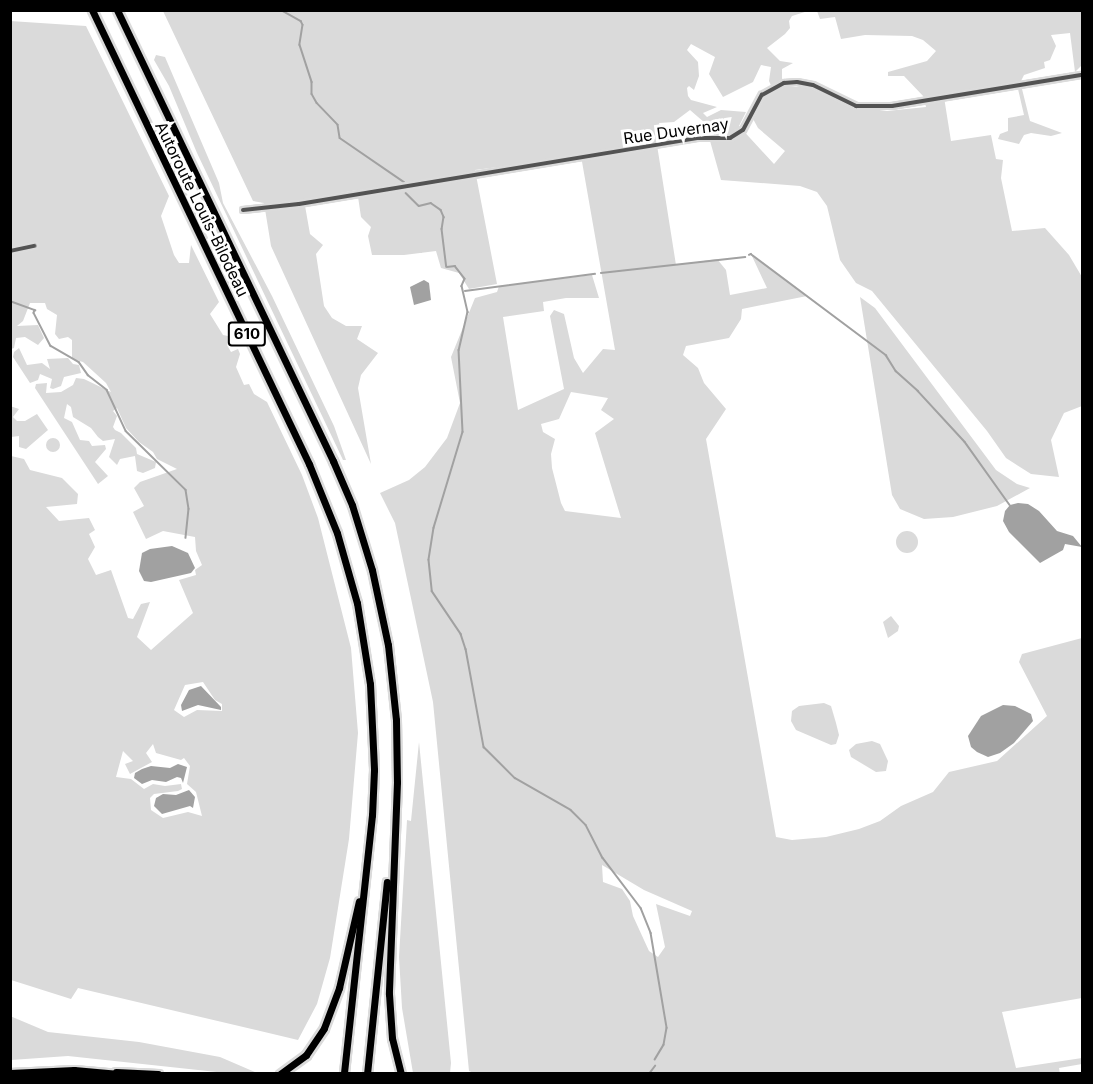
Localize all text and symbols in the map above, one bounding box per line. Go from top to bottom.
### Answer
street label: Rue Duvernay [622,114,730,148]
street label: Autoroute Louis-Bilodeau [151,118,253,300]
road number: 610 [228,322,266,346]

